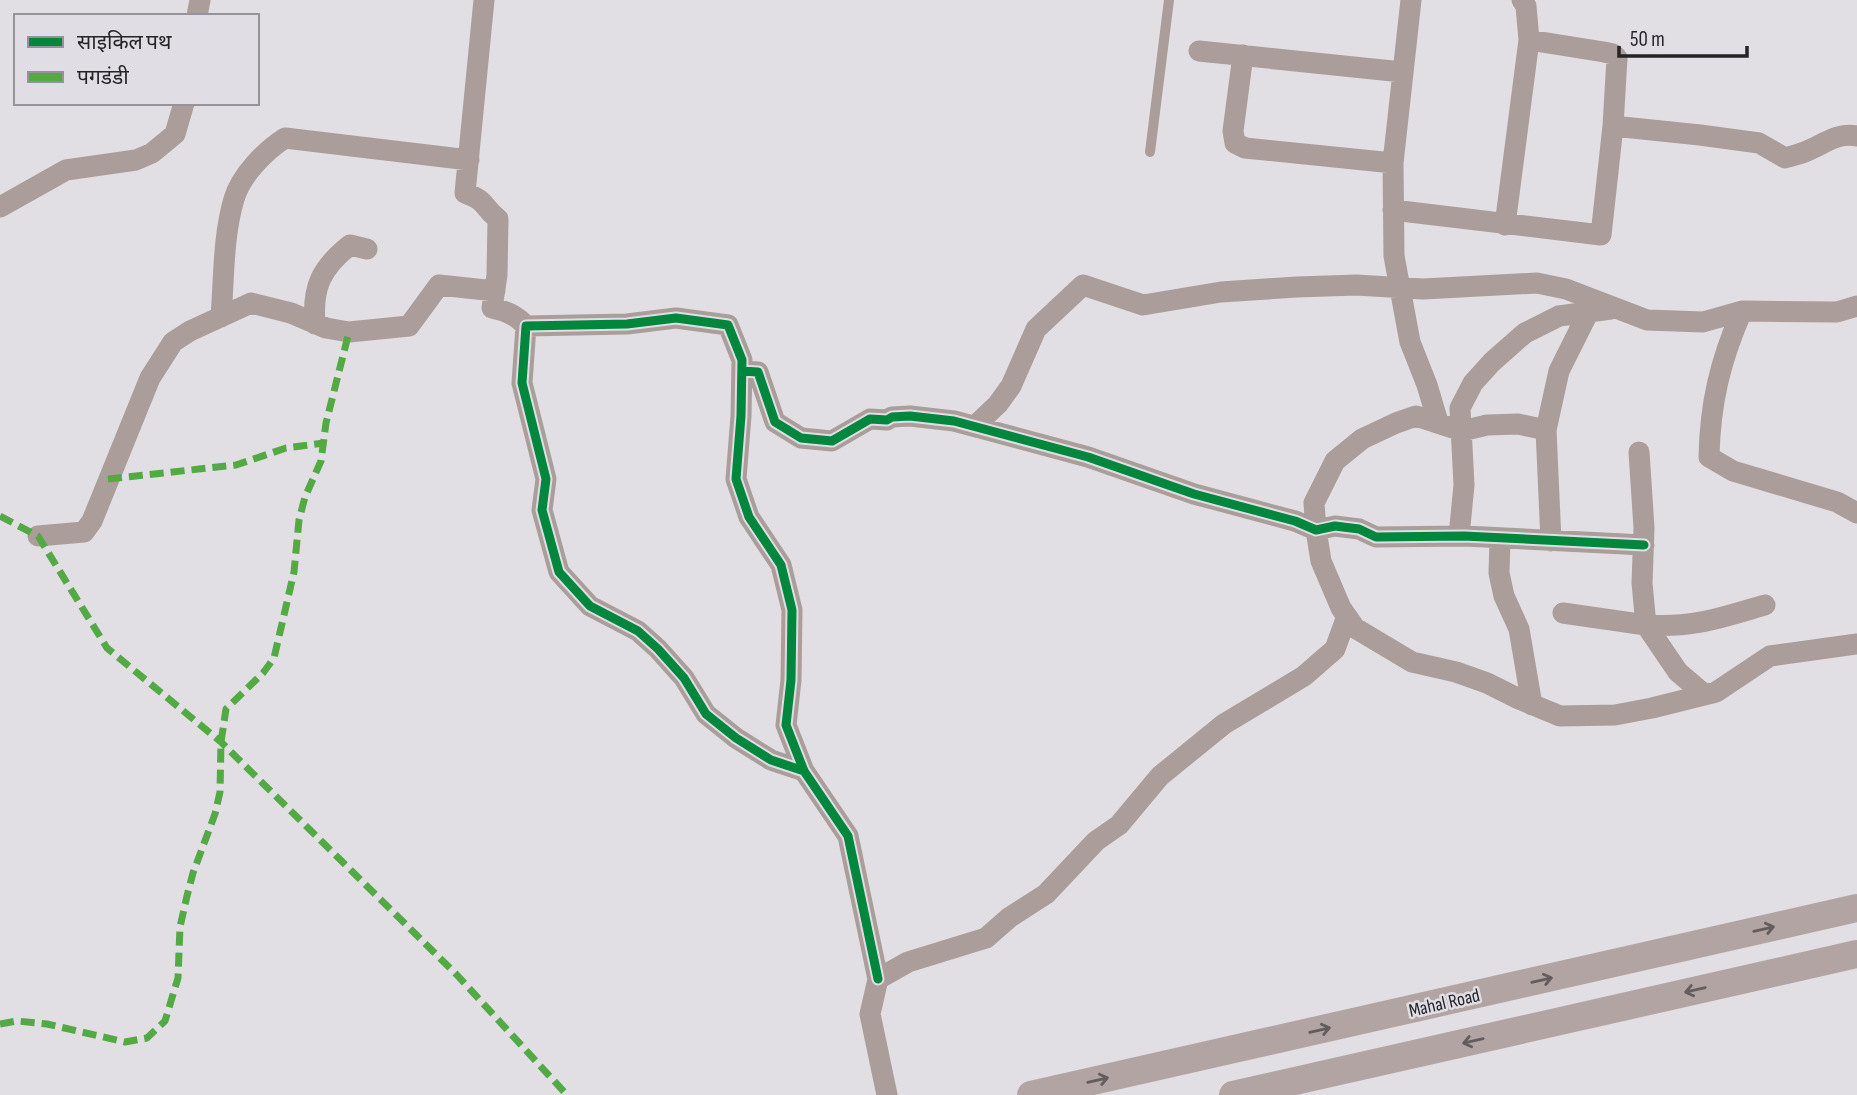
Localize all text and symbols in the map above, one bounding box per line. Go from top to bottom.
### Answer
legend [14,14,259,105]
scale bar [1619,14,1747,58]
text: 50 m [1630,27,1665,52]
text: साइकिल पथ [77,30,172,55]
text: पगडंडी [77,65,129,90]
one-way arrow [1752,922,1775,936]
one-way arrow [1530,973,1553,986]
street label: Mahal Road [1407,984,1482,1023]
one-way arrow [1684,984,1707,998]
one-way arrow [1308,1023,1331,1037]
one-way arrow [1462,1034,1485,1048]
one-way arrow [1086,1073,1109,1086]

